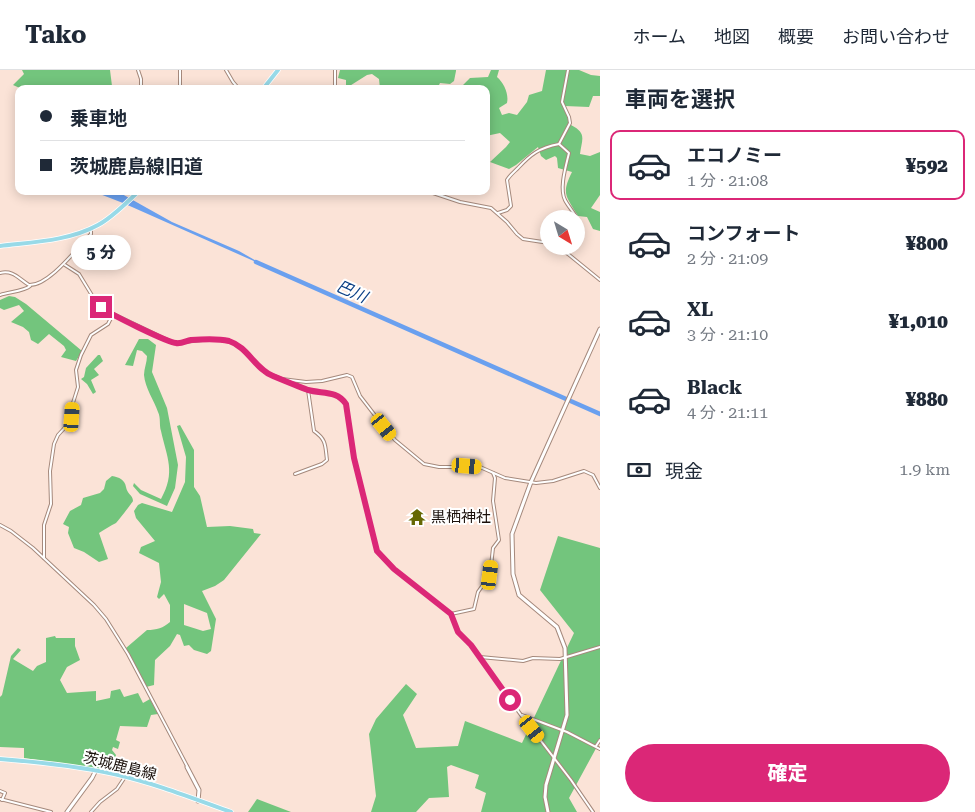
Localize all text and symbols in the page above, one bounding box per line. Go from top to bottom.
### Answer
text: Tako [25,21,87,49]
text: ホーム [633,26,686,47]
text: 地図 [714,26,750,47]
text: 概要 [778,26,814,47]
text: お問い合わせ [842,26,950,47]
text: 車両を選択 [625,87,735,112]
text: 乗車地 [70,107,127,130]
icon: car [627,143,672,188]
text: エコノミー [687,144,782,167]
text: ¥592 [905,154,948,177]
text: 茨城鹿島線旧道 [70,155,203,178]
text: 1 分 · 21:08 [687,171,768,190]
north arrow [540,210,585,255]
map controls [540,210,585,255]
icon: car [627,221,672,266]
text: コンフォート [687,222,800,245]
text: ¥800 [905,232,948,255]
callout: 5 分 [71,234,131,270]
text: 5 分 [86,243,116,262]
text: 2 分 · 21:09 [687,249,768,268]
water label: 巴川 [333,276,372,307]
route end [90,296,112,318]
text: XL [687,298,713,321]
icon: car [627,299,672,344]
text: ¥1,010 [888,310,948,333]
text: 3 分 · 21:10 [687,325,768,344]
text: Black [687,376,742,399]
icon: car [627,377,672,422]
text: ¥880 [905,388,948,411]
car [63,402,80,432]
text: 4 分 · 21:11 [687,403,768,422]
car [368,411,399,443]
icon: cash [625,456,653,484]
car [451,457,482,475]
text: 現金 [665,460,703,483]
text: 1.9 km [899,460,950,479]
temple icon: 黒栖神社 [407,507,427,527]
place label: 黒栖神社 [431,508,491,526]
car [480,559,499,591]
route start [499,689,521,711]
car [516,713,547,745]
button: 確定 [625,744,950,802]
street label: 茨城鹿島線 [81,748,159,784]

